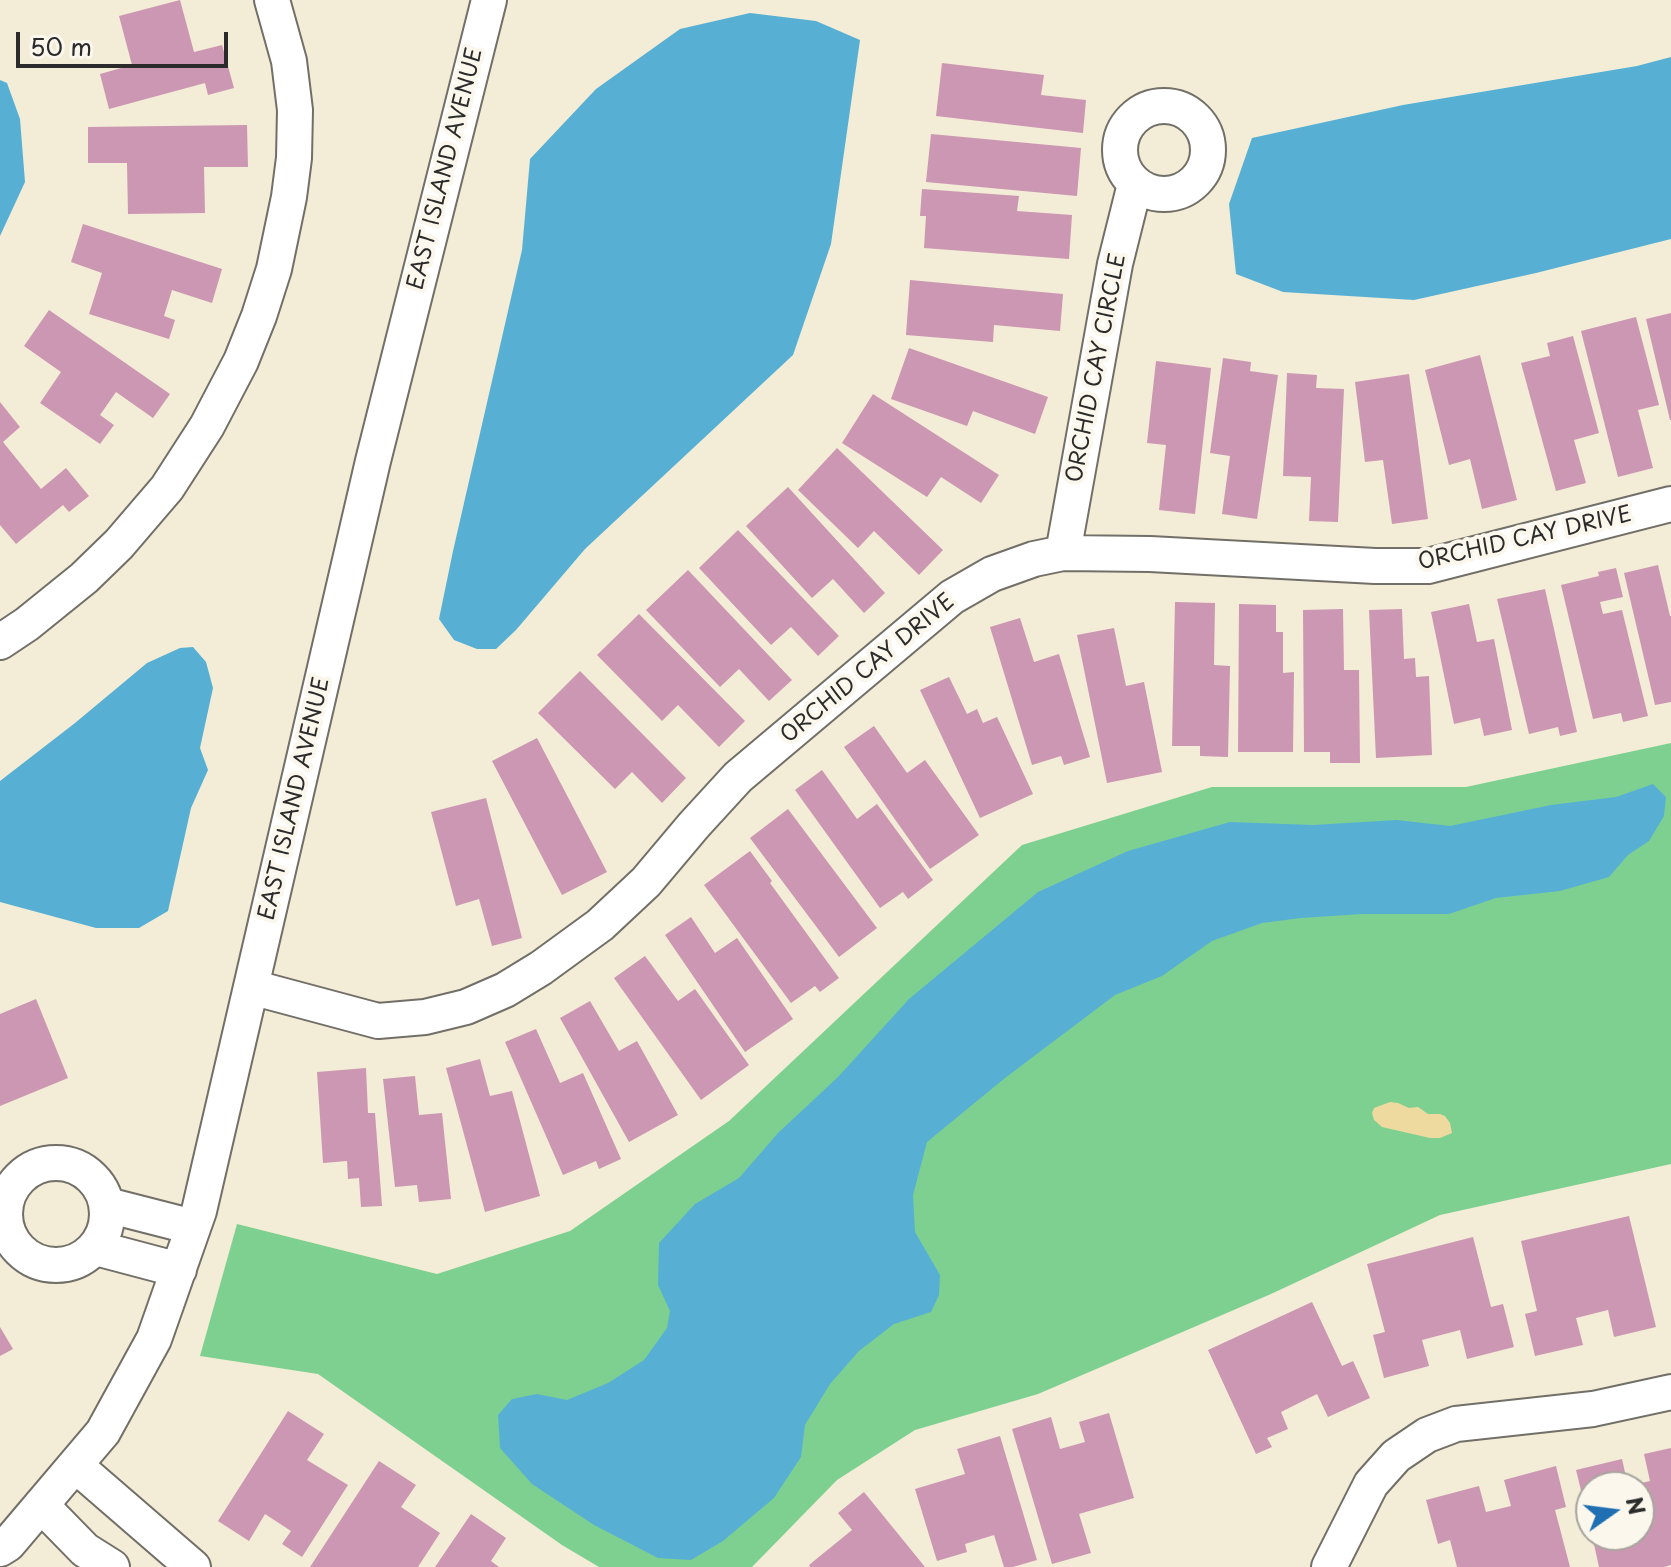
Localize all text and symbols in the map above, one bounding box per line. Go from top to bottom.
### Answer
scale bar [20,16,232,66]
text: 50 m [30,28,92,64]
street label: EAST ISLAND AVENUE [403,45,489,293]
street label: ORCHID CAY CIRCLE [1062,251,1132,485]
street label: ORCHID CAY DRIVE [1416,502,1634,576]
street label: ORCHID CAY DRIVE [776,589,960,749]
street label: EAST ISLAND AVENUE [254,675,336,923]
north arrow [1575,1471,1655,1551]
text: N [1619,1493,1655,1518]

